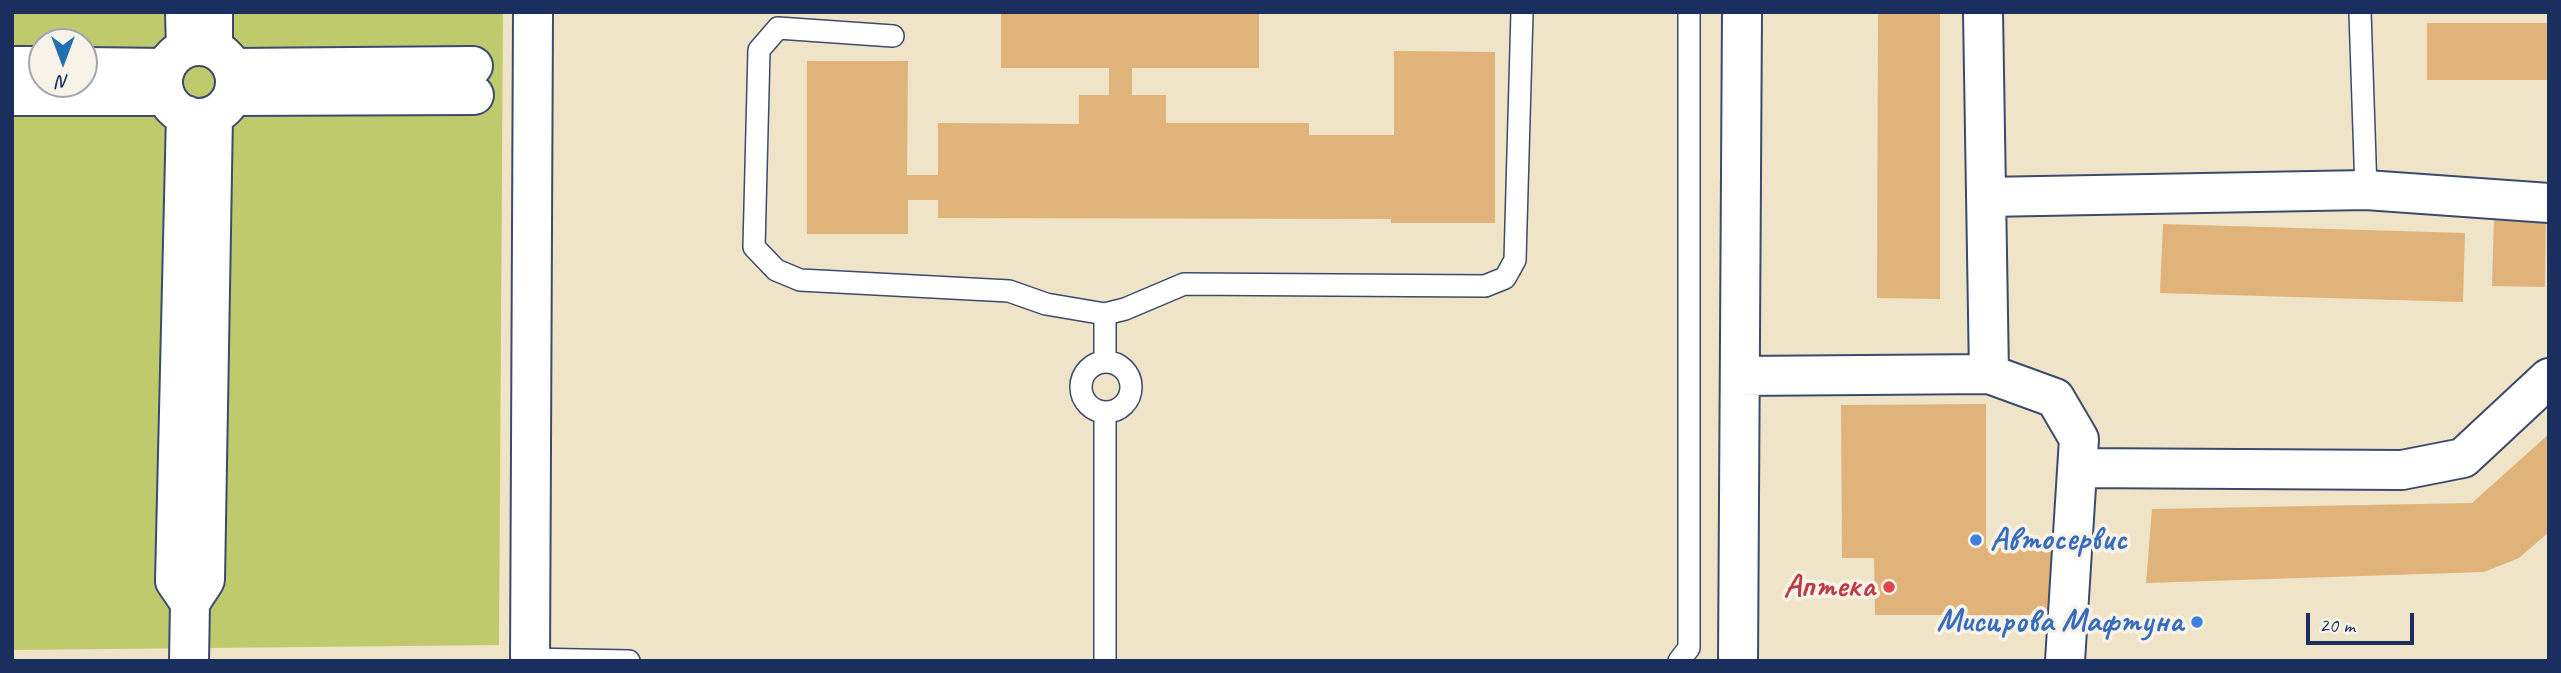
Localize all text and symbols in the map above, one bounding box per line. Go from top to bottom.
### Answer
north arrow [28,28,98,98]
text: N [57,70,69,94]
place label: Автосервис [1990,520,2127,560]
marker: Автосервис [1968,532,1984,548]
place label: Аптека [1784,567,1875,607]
marker: Аптека [1881,579,1897,595]
scale bar [2309,600,2418,644]
place label: Мисирова Мафтуна [1937,602,2183,642]
text: 20 m [2319,612,2355,638]
marker: Мисирова Мафтуна [2189,614,2205,630]

